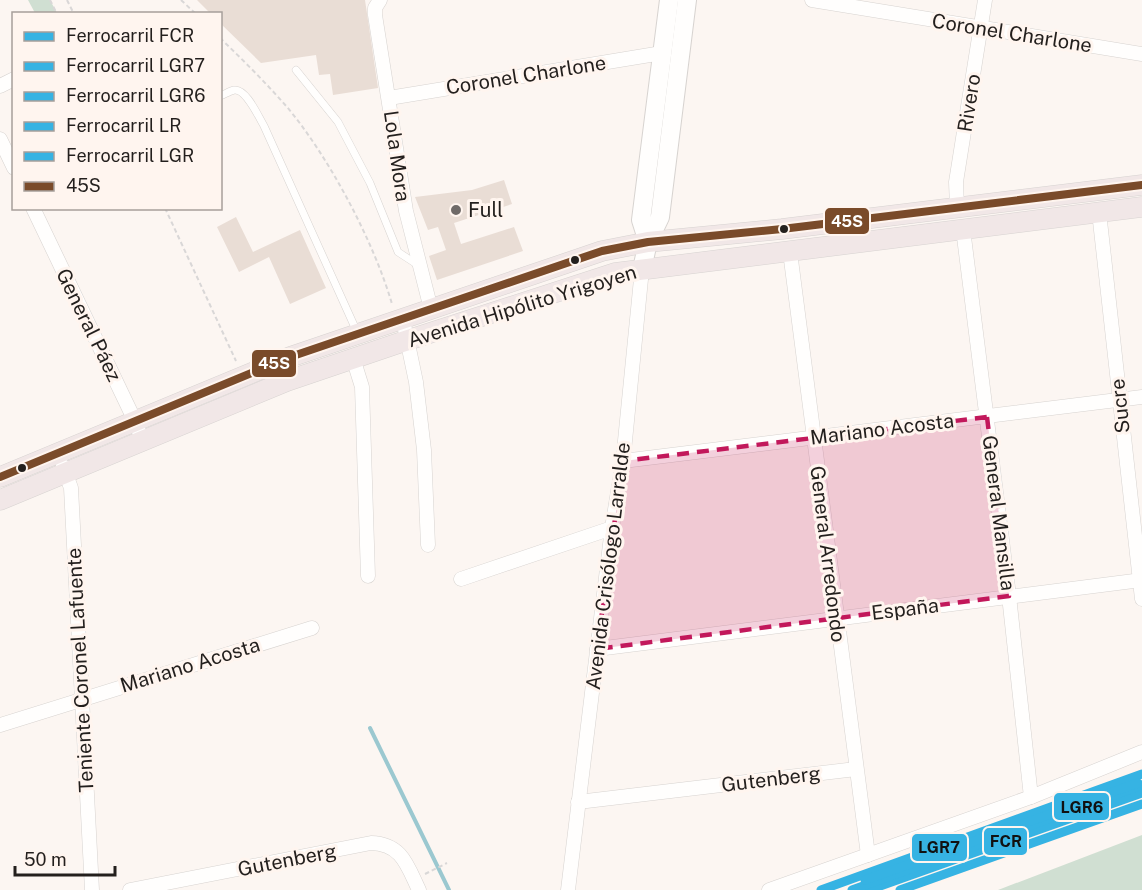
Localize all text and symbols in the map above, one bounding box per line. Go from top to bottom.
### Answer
street label: Coronel Charlone [930,8,1094,58]
legend [12,12,222,210]
text: Ferrocarril FCR [66,25,194,46]
street label: Coronel Charlone [444,50,608,100]
text: Ferrocarril LGR7 [66,55,205,76]
street label: Rivero [953,72,985,134]
text: Ferrocarril LGR6 [66,85,205,106]
street label: Lola Mora [379,109,415,203]
text: Ferrocarril LR [66,115,181,136]
text: Ferrocarril LGR [66,145,194,166]
text: 45S [66,175,101,196]
place label: Full [468,198,503,222]
marker: Full [449,203,463,217]
line badge: 45S [824,207,870,235]
text: 45S [831,212,863,231]
unlabelled marker [778,223,790,235]
unlabelled marker [569,254,581,266]
street label: Avenida Hipólito Yrigoyen [405,260,639,352]
street label: General Páez [51,265,127,385]
line badge: 45S [251,349,297,378]
text: 45S [258,354,290,373]
street label: Sucre [1105,378,1135,434]
street label: Mariano Acosta [809,408,955,450]
street label: General Mansilla [978,434,1020,592]
street label: Avenida Crisólogo Larralde [581,441,635,691]
unlabelled marker [16,462,28,474]
street label: General Arredondo [805,465,851,643]
street label: Teniente Coronel Lafuente [62,547,98,793]
street label: España [870,593,940,625]
street label: Mariano Acosta [117,632,263,698]
street label: Gutenberg [720,761,822,797]
line badge: LGR6 [1053,792,1110,821]
text: LGR6 [1061,798,1103,817]
line badge: FCR [983,827,1028,856]
text: FCR [990,832,1022,851]
line badge: LGR7 [911,833,968,862]
text: LGR7 [918,838,960,857]
scale bar [15,839,116,877]
street label: Gutenberg [236,839,338,881]
text: 50 m [24,849,67,870]

